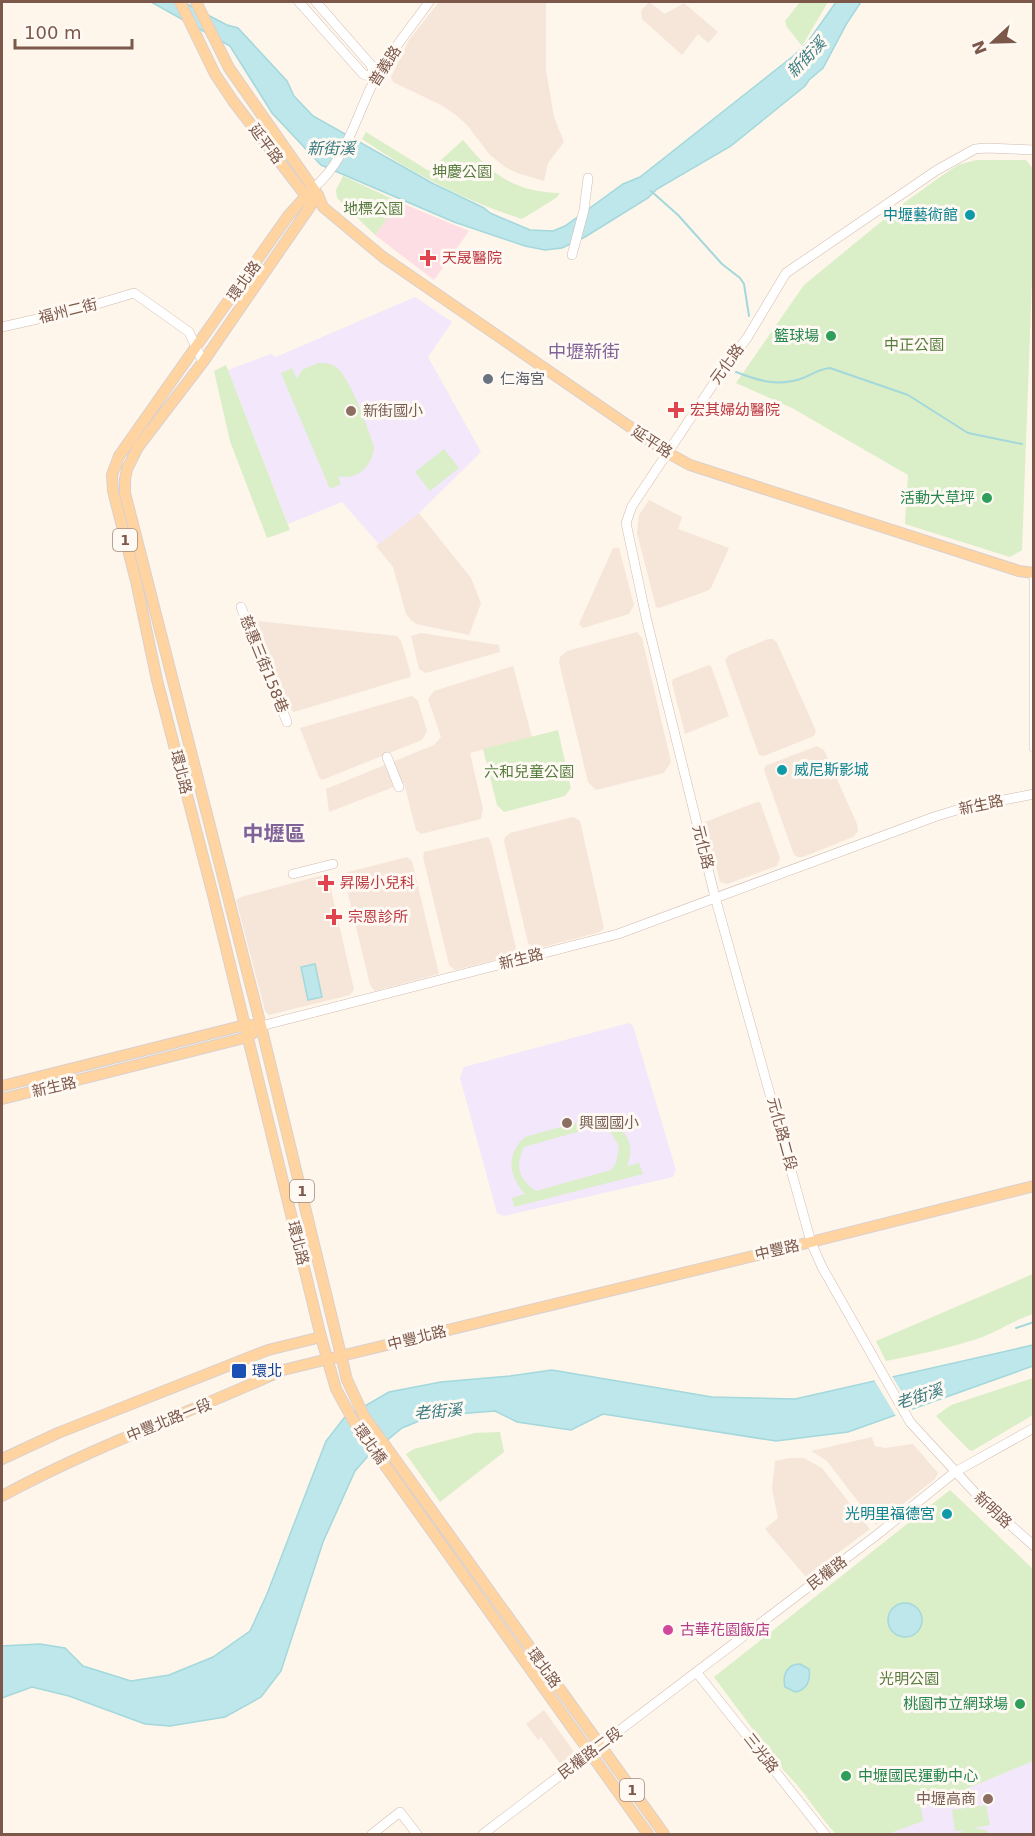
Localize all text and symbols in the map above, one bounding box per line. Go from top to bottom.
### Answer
scale bar [15,12,132,50]
north arrow [963,12,1023,72]
text: 100 m [24,22,82,43]
water label: 新街溪 [783,32,831,81]
text: N [968,38,991,57]
street label: 普義路 [365,42,405,90]
street label: 延平路 [245,121,287,167]
water label: 新街溪 [307,139,357,158]
park label: 坤慶公園 [432,163,492,181]
park label: 地標公園 [343,200,403,218]
place label: 中壢藝術館 [883,206,958,224]
marker: 中壢藝術館 [963,208,977,222]
marker: 天晟醫院 [419,249,437,267]
place label: 天晟醫院 [442,249,502,267]
street label: 環北路 [223,258,265,304]
street label: 福州二街 [37,295,99,327]
place label: 籃球場 [774,327,819,345]
marker: 籃球場 [824,329,838,343]
park label: 中正公園 [884,336,944,354]
district label: 中壢新街 [548,341,620,362]
street label: 元化路 [706,341,748,387]
place label: 仁海宮 [500,370,545,388]
marker: 仁海宮 [481,372,495,386]
marker: 宏其婦幼醫院 [667,401,685,419]
place label: 宏其婦幼醫院 [690,401,780,419]
place label: 新街國小 [363,402,423,420]
marker: 新街國小 [344,404,358,418]
street label: 延平路 [628,422,676,462]
place label: 活動大草坪 [900,489,975,507]
marker: 活動大草坪 [980,491,994,505]
road number: 1 [113,529,137,551]
street label: 慈惠三街158巷 [236,613,292,715]
street label: 環北路 [167,748,195,796]
place label: 威尼斯影城 [794,761,869,779]
park label: 六和兒童公園 [484,763,574,781]
marker: 威尼斯影城 [775,763,789,777]
street label: 新生路 [957,792,1005,818]
district label: 中壢區 [243,822,306,846]
street label: 元化路 [689,823,717,871]
marker: 昇陽小兒科 [317,874,335,892]
place label: 昇陽小兒科 [340,874,415,892]
marker: 宗恩診所 [325,908,343,926]
place label: 宗恩診所 [348,908,408,926]
street label: 新生路 [497,945,545,973]
street label: 新生路 [30,1073,78,1101]
street label: 元化路二段 [764,1095,800,1173]
place label: 興國國小 [579,1114,639,1132]
marker: 興國國小 [560,1116,574,1130]
road number: 1 [290,1180,314,1202]
street label: 環北路 [284,1219,312,1267]
street label: 中豐路 [753,1236,801,1264]
street label: 中豐北路 [386,1322,448,1354]
marker: 環北 [230,1362,248,1380]
place label: 環北 [252,1362,282,1380]
water label: 老街溪 [893,1379,947,1413]
street label: 中豐北路一段 [124,1395,214,1445]
water label: 老街溪 [413,1400,465,1423]
street label: 環北橋 [350,1420,390,1468]
street label: 新明路 [970,1488,1016,1532]
place label: 光明里福德宮 [845,1505,935,1523]
marker: 光明里福德宮 [940,1507,954,1521]
street label: 民權路 [804,1552,850,1594]
place label: 古華花園飯店 [680,1621,770,1639]
marker: 古華花園飯店 [661,1623,675,1637]
street label: 環北路 [523,1645,565,1691]
park label: 光明公園 [879,1670,939,1688]
place label: 桃園市立網球場 [903,1695,1008,1713]
marker: 桃園市立網球場 [1013,1697,1027,1711]
street label: 民權路二段 [555,1723,625,1783]
street label: 三光路 [740,1730,782,1776]
place label: 中壢國民運動中心 [858,1767,978,1785]
marker: 中壢國民運動中心 [839,1769,853,1783]
road number: 1 [620,1779,644,1801]
place label: 中壢高商 [916,1790,976,1808]
marker: 中壢高商 [981,1792,995,1806]

